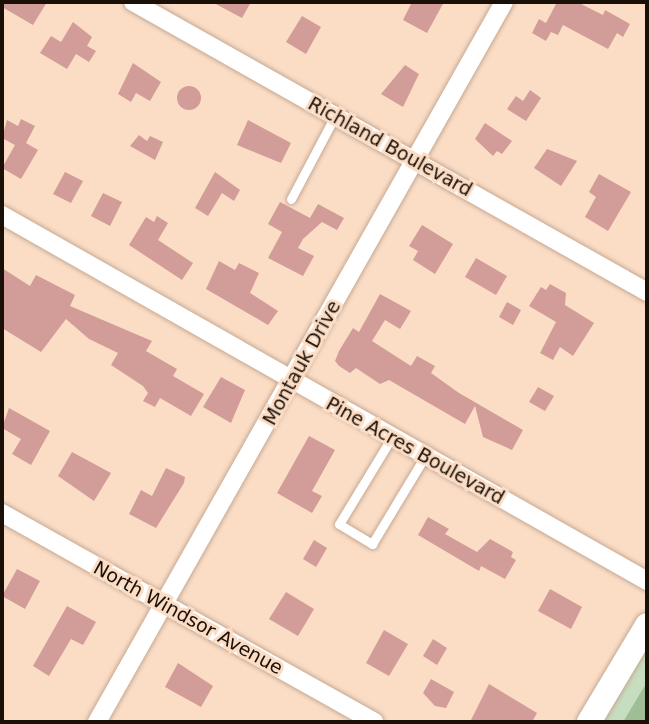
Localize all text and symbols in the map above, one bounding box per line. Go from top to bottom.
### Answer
street label: Richland Boulevard [304,92,476,202]
street label: Montauk Drive [258,297,346,429]
street label: Pine Acres Boulevard [322,392,508,510]
street label: North Windsor Avenue [89,556,287,680]

